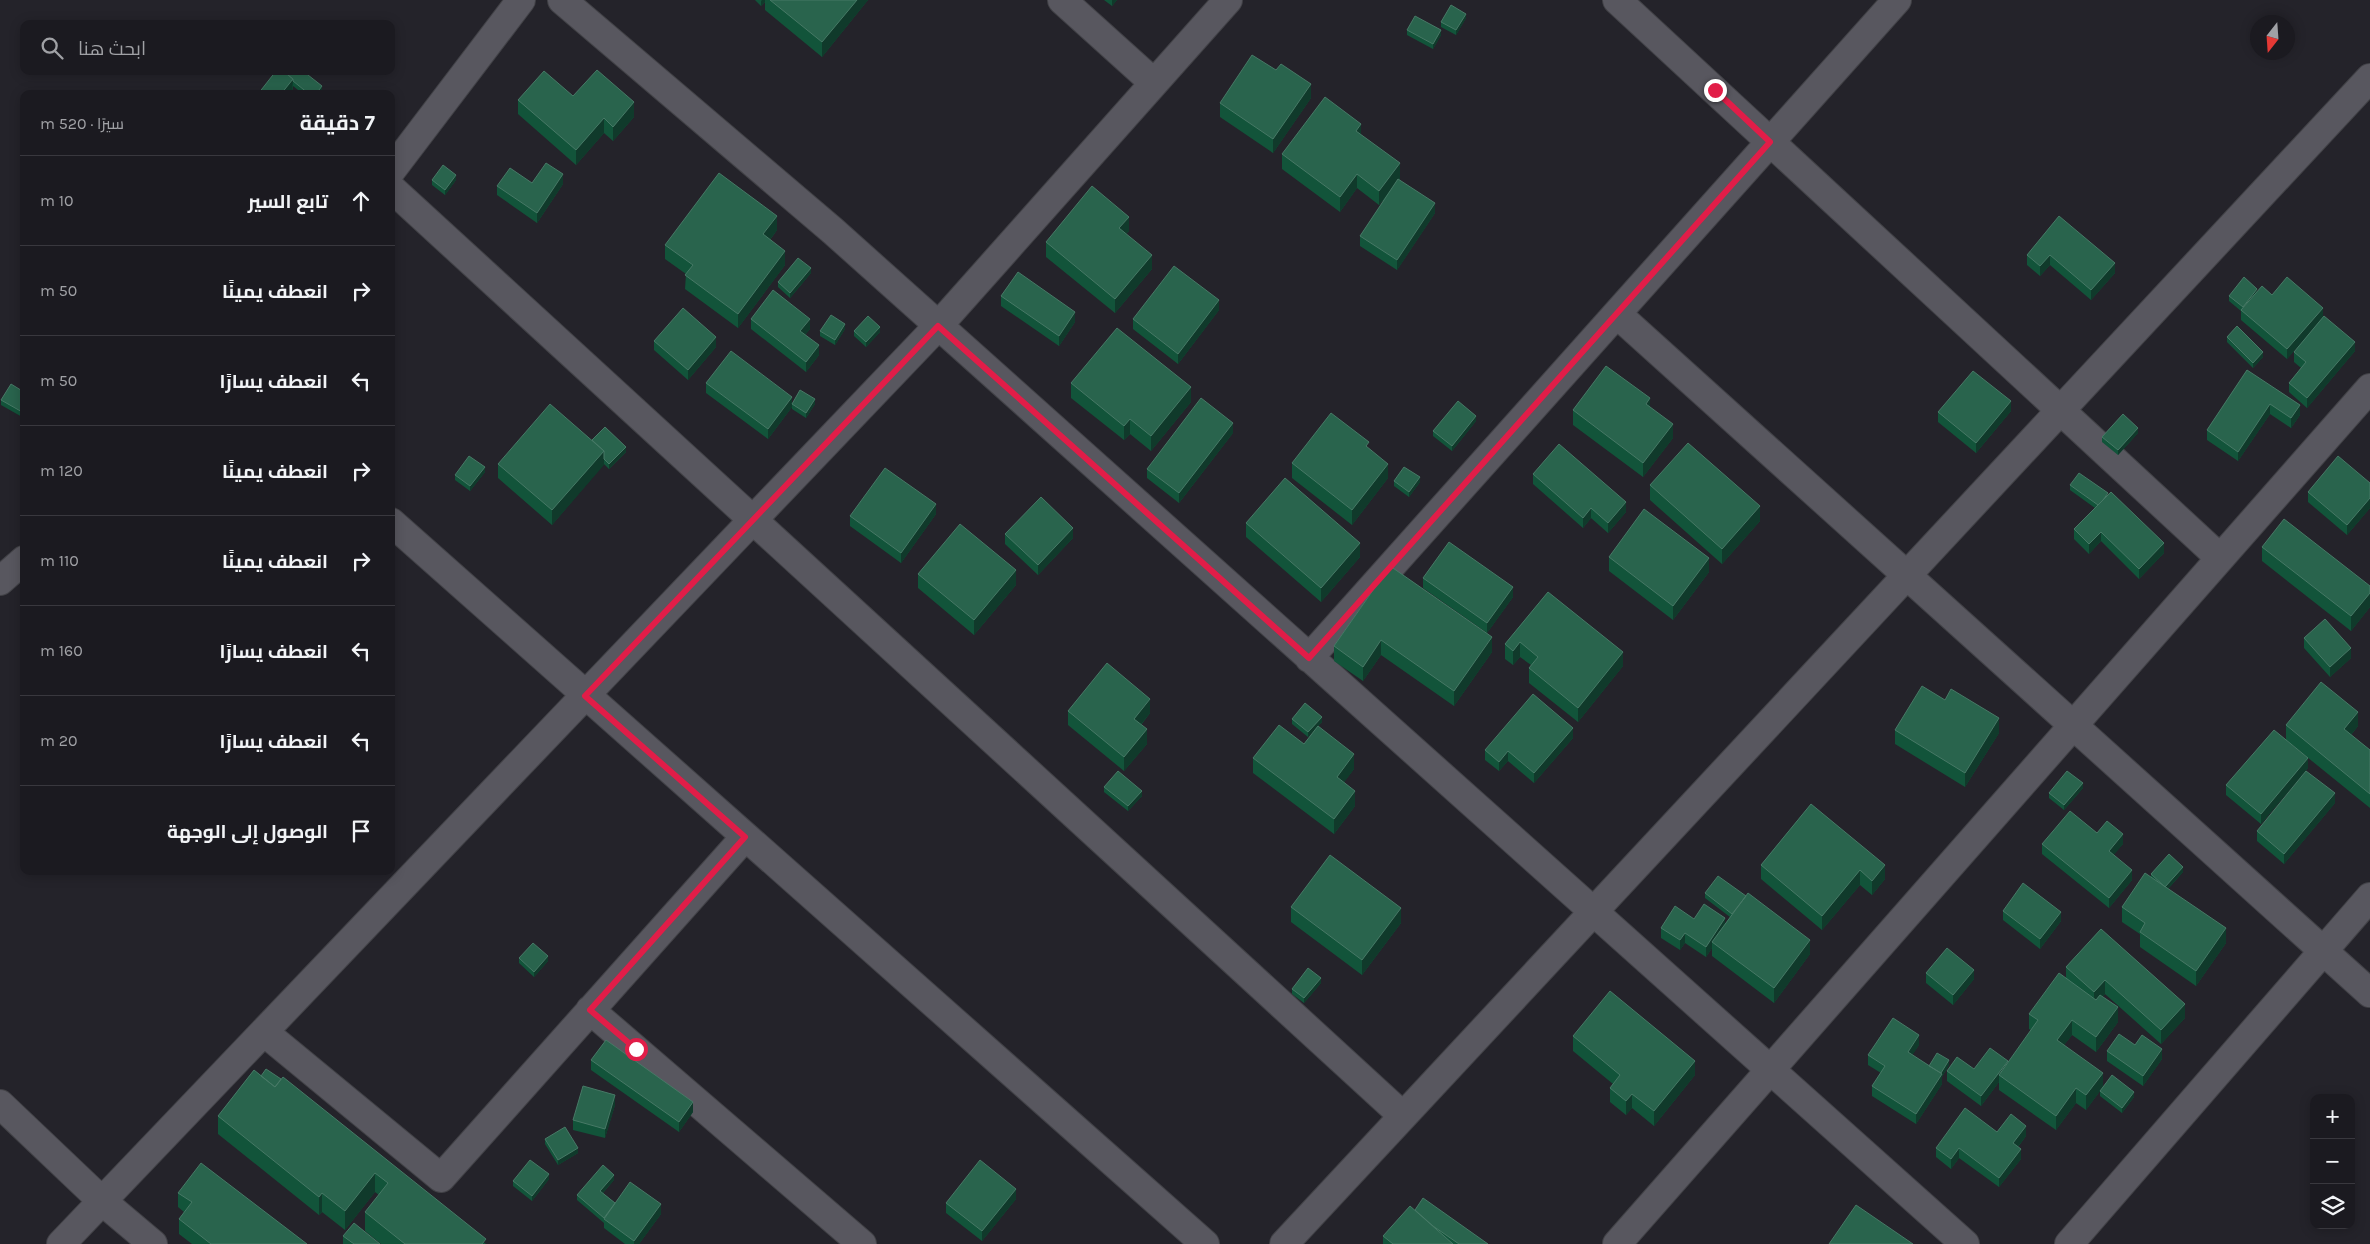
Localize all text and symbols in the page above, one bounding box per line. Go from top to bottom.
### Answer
north arrow [2250,15,2295,60]
search box [20,20,395,75]
icon: search [38,34,66,62]
text: ابحث هنا [78,38,146,60]
route end [1704,79,1727,102]
text: 7 دقيقة [300,111,375,135]
text: سيرًا · 520 m [40,114,124,133]
icon: ahead [347,187,375,215]
text: 10 m [40,191,74,210]
text: تابع السير [248,191,328,213]
icon: right [347,277,375,305]
text: 50 m [40,281,77,300]
text: انعطف يمينًا [222,281,328,303]
icon: left [347,367,375,395]
text: 50 m [40,371,77,390]
text: انعطف يسارًا [220,371,328,393]
icon: right [347,457,375,485]
text: 120 m [40,461,83,480]
text: انعطف يمينًا [222,461,328,483]
icon: right [347,547,375,575]
text: 110 m [40,551,79,570]
text: انعطف يمينًا [222,551,328,573]
icon: left [347,637,375,665]
text: 160 m [40,641,83,660]
text: انعطف يسارًا [220,641,328,663]
icon: left [347,727,375,755]
text: 20 m [40,731,78,750]
text: انعطف يسارًا [220,731,328,753]
icon: arrive [347,817,375,845]
text: الوصول إلى الوجهة [167,821,328,843]
route start [625,1038,648,1061]
map controls [2310,1094,2355,1229]
button: + [2310,1094,2355,1139]
button: − [2310,1139,2355,1184]
button: layers [2310,1184,2355,1229]

